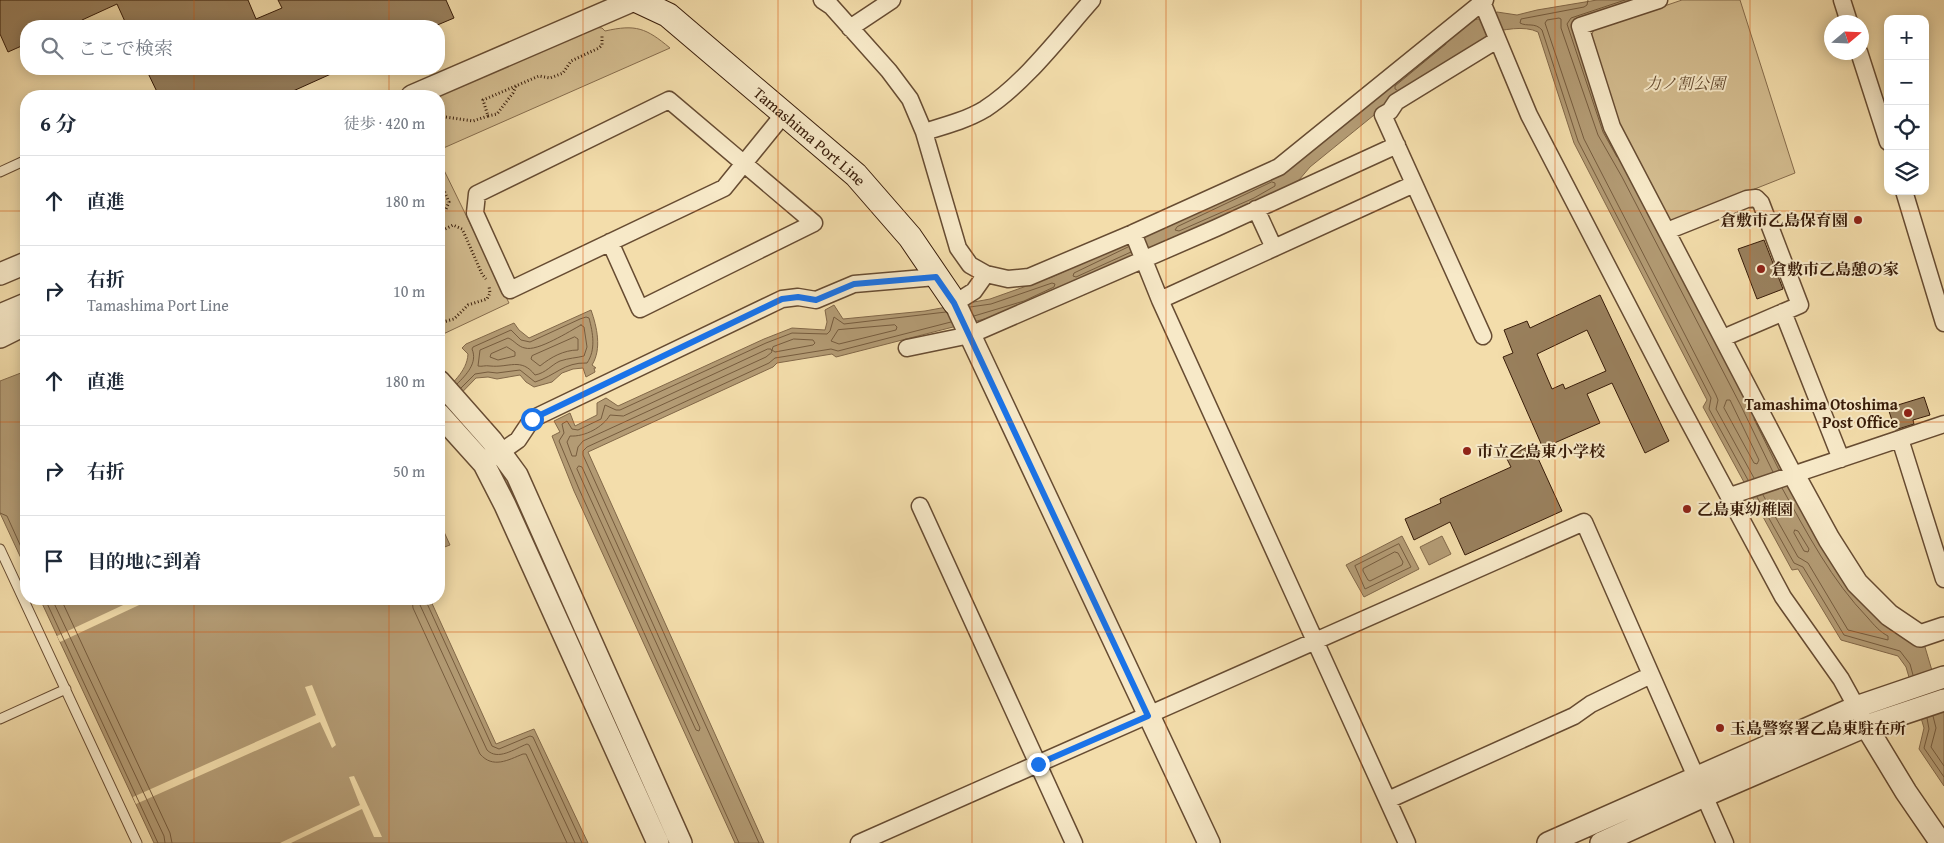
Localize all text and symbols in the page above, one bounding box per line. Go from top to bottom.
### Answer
north arrow [1824,15,1869,60]
map controls [1884,15,1929,195]
button: + [1884,15,1929,60]
search box [20,20,445,75]
icon: search [38,34,66,62]
text: ここで検索 [78,34,173,62]
button: − [1884,60,1929,105]
park label: 力ノ割公園 [1645,71,1728,95]
street label: Tamashima Port Line [748,81,872,191]
button: locate [1884,105,1929,150]
text: 6 分 [40,108,77,139]
text: 徒歩 · 420 m [344,111,425,135]
button: layers [1884,150,1929,195]
icon: ahead [40,187,68,215]
text: 直進 [87,187,125,215]
text: 180 m [385,189,425,213]
place label: 倉敷市乙島保育園 [1720,208,1848,232]
marker: 倉敷市乙島保育園 [1852,214,1864,226]
place label: 倉敷市乙島憩の家 [1771,257,1899,281]
marker: 倉敷市乙島憩の家 [1755,263,1767,275]
text: 右折 [87,265,125,293]
icon: right [40,277,68,305]
text: 10 m [393,279,425,303]
text: Tamashima Port Line [87,293,229,317]
icon: ahead [40,367,68,395]
text: 直進 [87,367,125,395]
text: 180 m [385,369,425,393]
place label: Tamashima Otoshima Post Office [1745,392,1899,434]
marker: Tamashima Otoshima Post Office [1902,407,1914,419]
route start [521,408,544,431]
place label: 市立乙島東小学校 [1477,439,1606,463]
marker: 市立乙島東小学校 [1461,445,1473,457]
icon: right [40,457,68,485]
text: 右折 [87,457,125,485]
text: 50 m [393,459,425,483]
place label: 乙島東幼稚園 [1697,497,1793,521]
marker: 乙島東幼稚園 [1681,503,1693,515]
icon: arrive [40,547,68,575]
text: 目的地に到着 [87,547,201,575]
place label: 玉島警察署乙島東駐在所 [1730,716,1906,740]
marker: 玉島警察署乙島東駐在所 [1714,722,1726,734]
route end [1027,753,1050,776]

